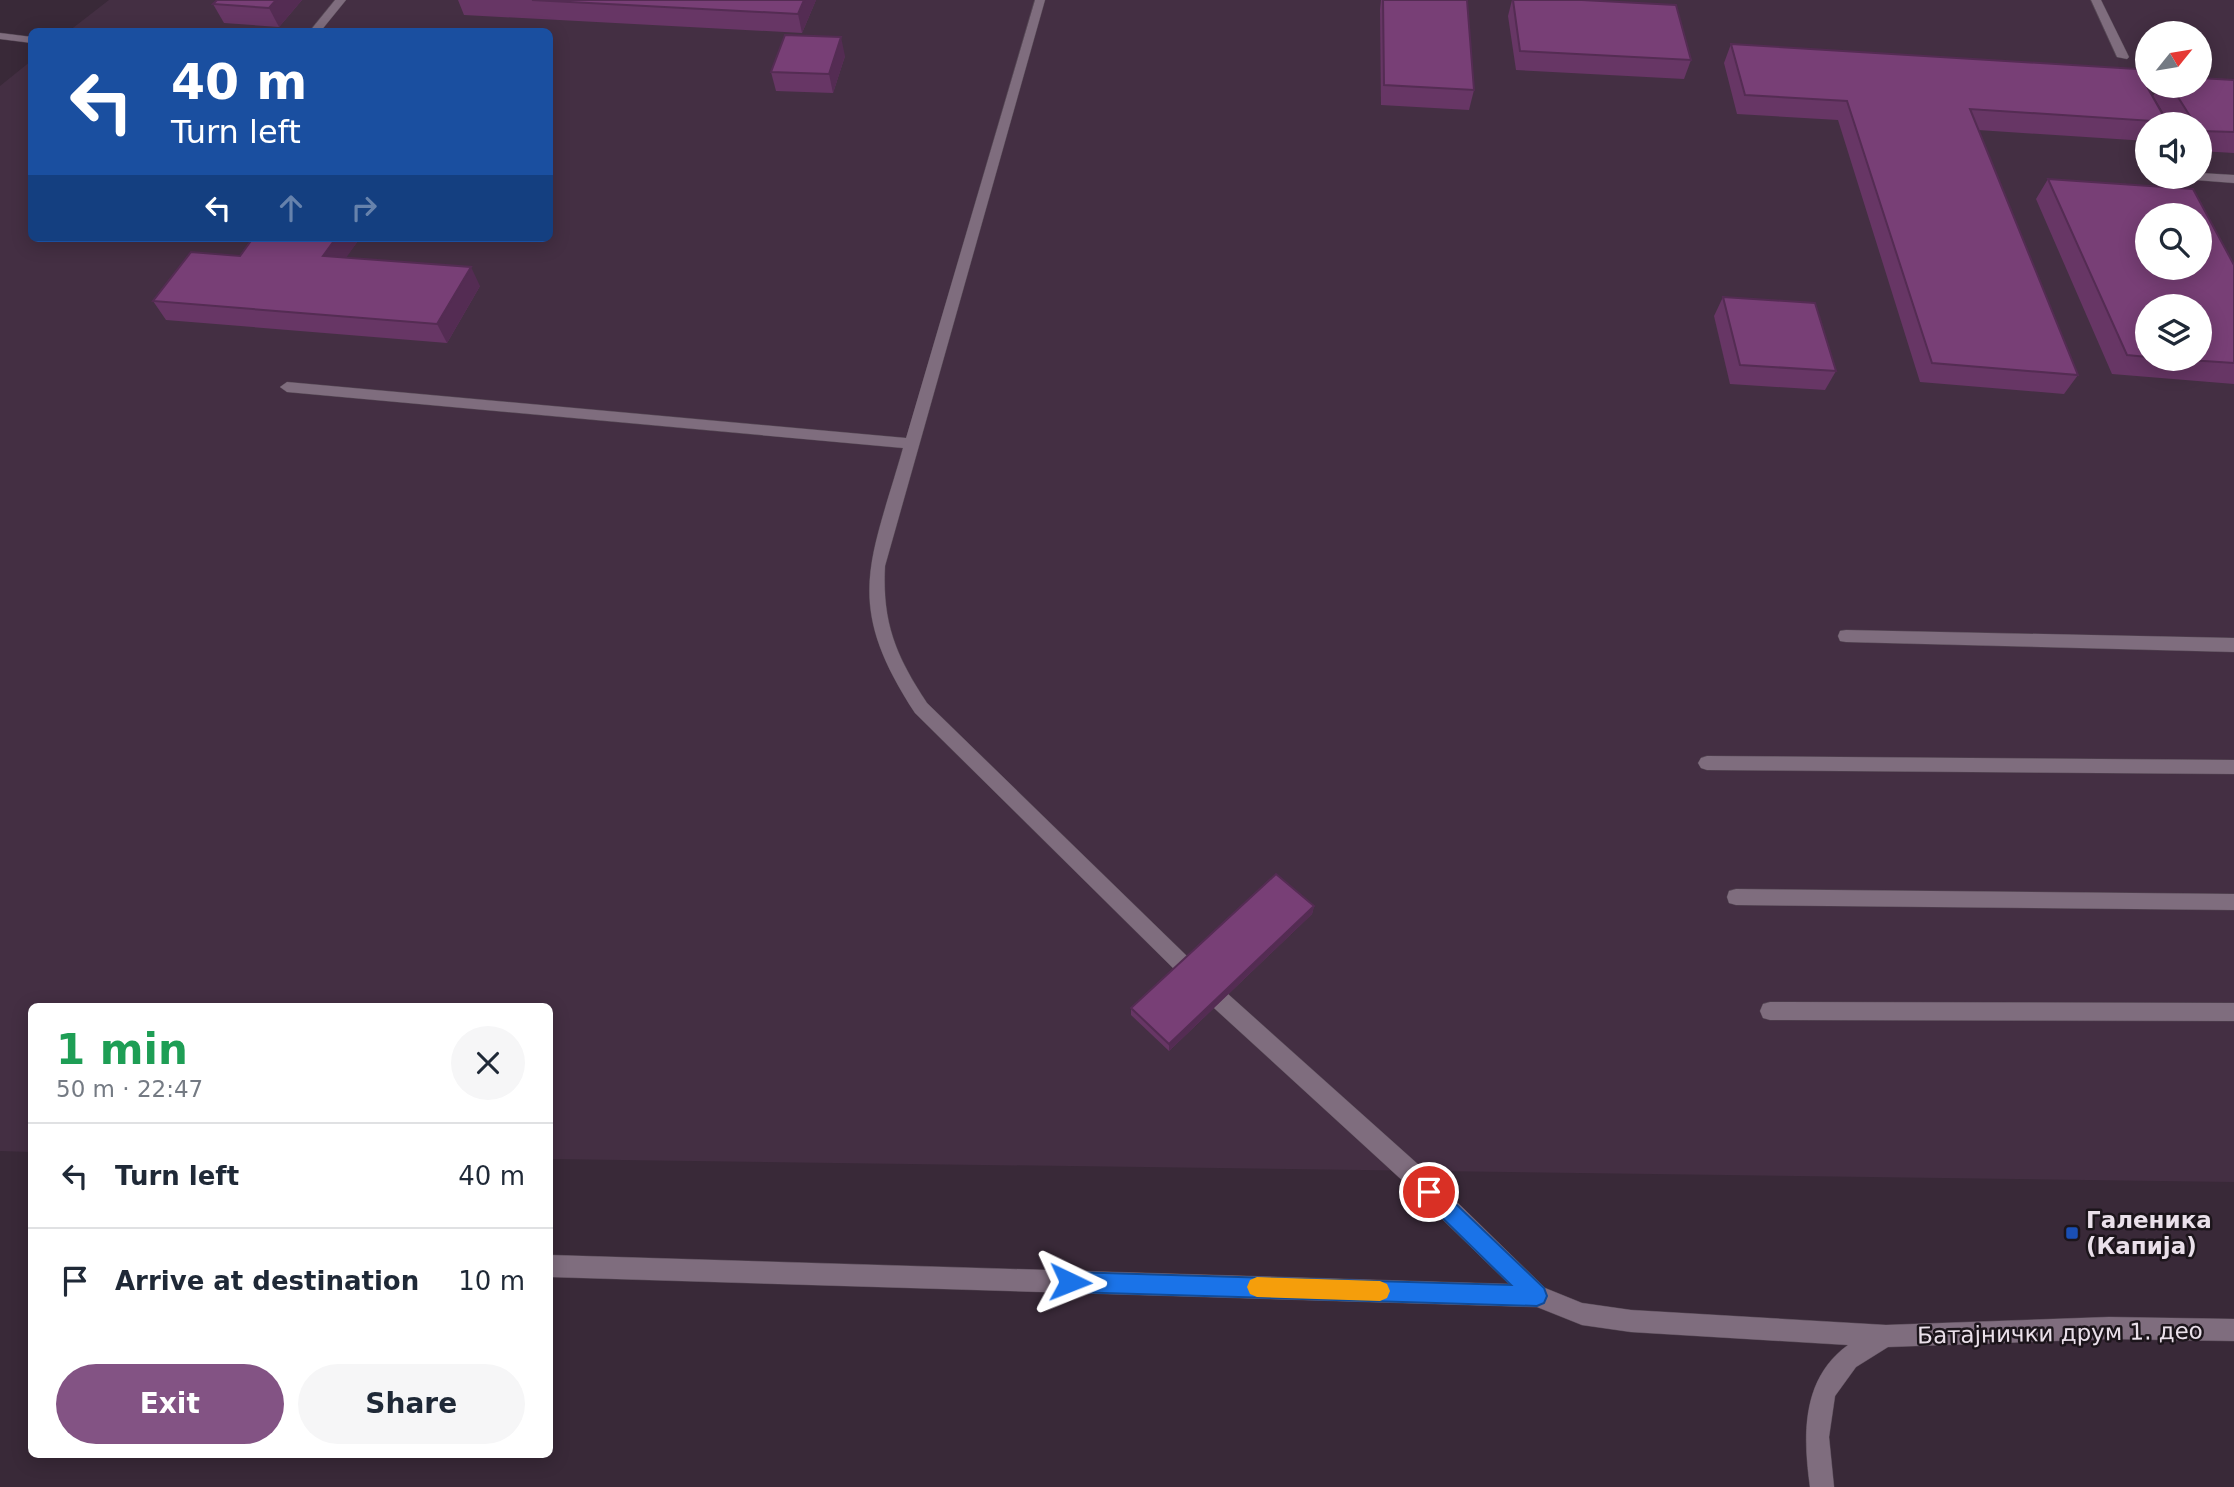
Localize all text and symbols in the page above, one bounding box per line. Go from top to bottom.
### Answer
north arrow [2135,21,2212,98]
map controls [2135,21,2212,371]
text: 40 m [171,54,307,111]
icon: left [56,56,147,147]
button: sound [2135,112,2212,189]
text: Turn left [171,113,301,151]
icon: left [199,189,237,227]
icon: ahead [272,189,310,227]
icon: right [345,189,383,227]
button: search [2135,203,2212,280]
button: layers [2135,294,2212,371]
text: 1 min [56,1025,188,1074]
button: close [451,1026,525,1100]
text: 50 m · 22:47 [56,1076,203,1102]
icon: left [56,1157,94,1195]
text: Turn left [115,1161,239,1191]
text: 40 m [458,1161,525,1191]
pin [1399,1162,1459,1222]
icon: arrive [1410,1173,1448,1211]
place label: Галеника (Капија) [2086,1207,2212,1259]
marker: Галеника (Капија) [2064,1225,2080,1241]
position arrow [1033,1245,1107,1319]
icon: arrive [56,1262,94,1300]
text: Arrive at destination [115,1266,419,1296]
text: 10 m [458,1266,525,1296]
street label: Батајнички друм 1. део [1917,1318,2203,1348]
button: Exit [56,1364,284,1444]
button: Share [298,1364,525,1444]

